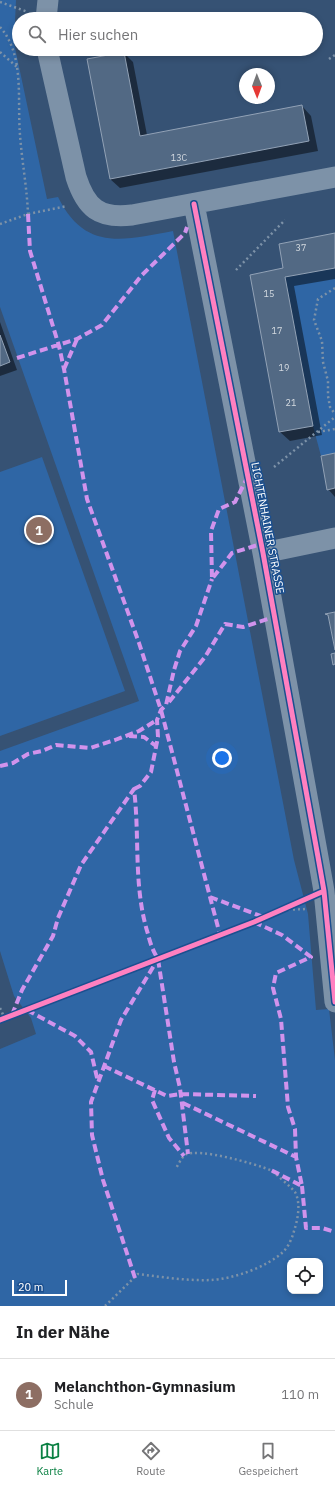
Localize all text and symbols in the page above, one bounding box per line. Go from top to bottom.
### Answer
search box [12,12,323,56]
icon: search [26,23,48,45]
text: Hier suchen [58,25,138,44]
north arrow [239,68,275,104]
house number: 13C [171,152,188,163]
house number: 37 [296,242,306,253]
house number: 15 [264,288,274,299]
house number: 17 [272,325,282,336]
house number: 19 [279,362,289,373]
house number: 21 [286,397,296,408]
street label: LICHTENHAINER STRASSE [248,461,288,595]
pin: 1 [26,515,52,545]
your location [212,748,232,768]
map controls [287,1258,323,1294]
button: locate [287,1258,323,1294]
scale bar [12,1278,67,1297]
text: 20 m [18,1280,43,1294]
text: In der Nähe [16,1321,110,1343]
text: Melanchthon-Gymnasium [54,1377,236,1396]
text: 1 [25,1386,33,1403]
text: 110 m [281,1386,319,1403]
text: Schule [54,1396,94,1413]
tab: Karte [37,1440,63,1478]
tab: Route [136,1440,165,1478]
tab: Gespeichert [238,1440,298,1478]

